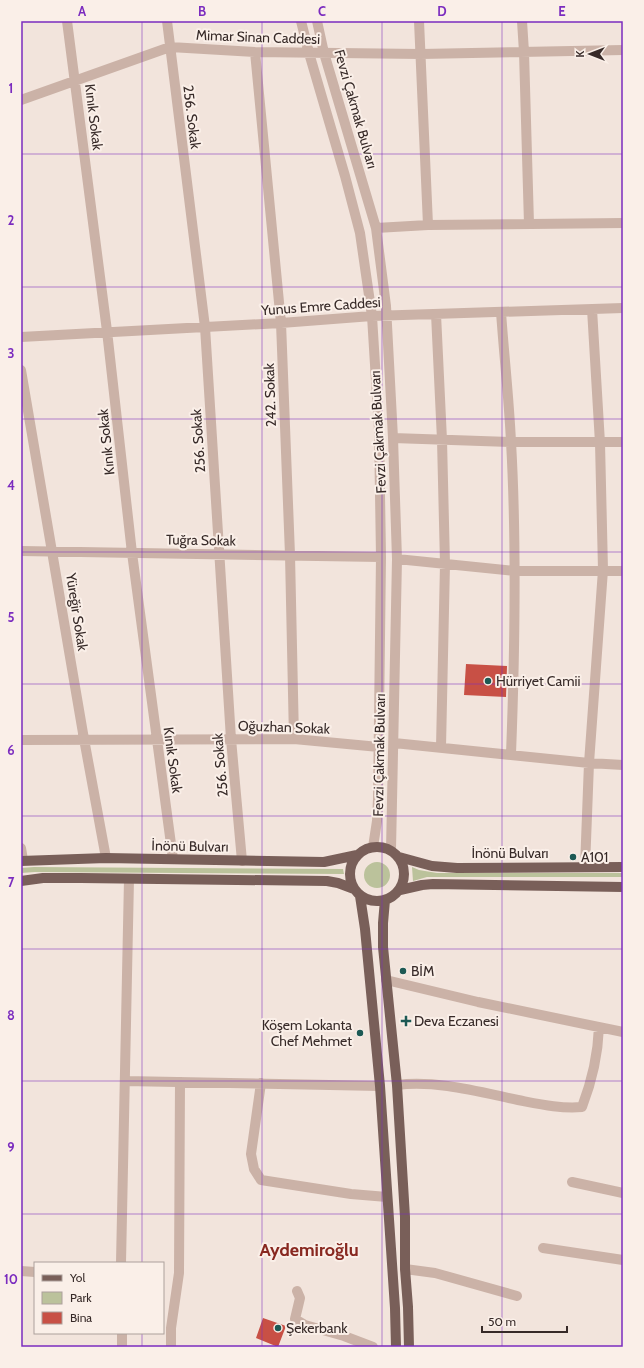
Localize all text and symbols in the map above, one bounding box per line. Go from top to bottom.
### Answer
text: A [78,3,87,19]
text: B [198,3,206,19]
text: C [318,3,326,19]
text: D [437,3,447,19]
text: E [558,3,566,19]
street label: Mimar Sinan Caddesi [196,26,320,48]
north arrow [570,34,610,74]
street label: Fevzi Çakmak Bulvarı [330,47,382,171]
text: K [573,50,587,57]
text: 1 [9,80,13,96]
street label: Kınık Sokak [81,83,107,152]
street label: 256. Sokak [179,84,205,151]
text: 2 [8,212,15,228]
street label: Yunus Emre Caddesi [260,293,381,319]
text: 3 [7,345,15,361]
street label: 242. Sokak [260,362,280,427]
street label: Fevzi Çakmak Bulvarı [366,370,390,494]
street label: Kınık Sokak [93,407,118,476]
street label: 256. Sokak [187,408,209,474]
text: 4 [7,477,15,493]
street label: Tuğra Sokak [166,530,237,550]
street label: Yüreğir Sokak [62,571,92,653]
text: 5 [8,609,15,625]
place label: Hürriyet Camii [496,672,580,690]
marker: Hürriyet Camii [483,676,493,686]
street label: Fevzi Çakmak Bulvarı [369,693,389,817]
street label: Oğuzhan Sokak [238,716,331,738]
street label: Kınık Sokak [159,726,187,795]
street label: 256. Sokak [208,732,232,798]
text: 6 [7,742,15,758]
street label: İnönü Bulvarı [151,836,229,856]
street label: İnönü Bulvarı [471,844,549,862]
place label: A101 [581,848,608,866]
marker: A101 [568,852,578,862]
text: 7 [8,874,15,890]
place label: BİM [411,962,434,980]
marker: BİM [398,966,408,976]
text: 8 [7,1007,15,1023]
place label: Deva Eczanesi [414,1012,499,1030]
place label: Köşem Lokanta Chef Mehmet [262,1016,352,1050]
marker: Deva Eczanesi [401,1016,411,1026]
marker: Köşem Lokanta Chef Mehmet [355,1028,365,1038]
text: 9 [7,1139,15,1155]
district label: Aydemiroğlu [259,1239,359,1261]
legend [34,1262,164,1334]
text: Yol [69,1270,85,1285]
text: 10 [4,1271,18,1287]
text: Park [70,1290,92,1305]
scale bar [482,1308,567,1334]
text: Bina [70,1310,92,1325]
text: 50 m [488,1314,516,1329]
place label: Şekerbank [286,1319,348,1337]
marker: Şekerbank [273,1323,283,1333]

